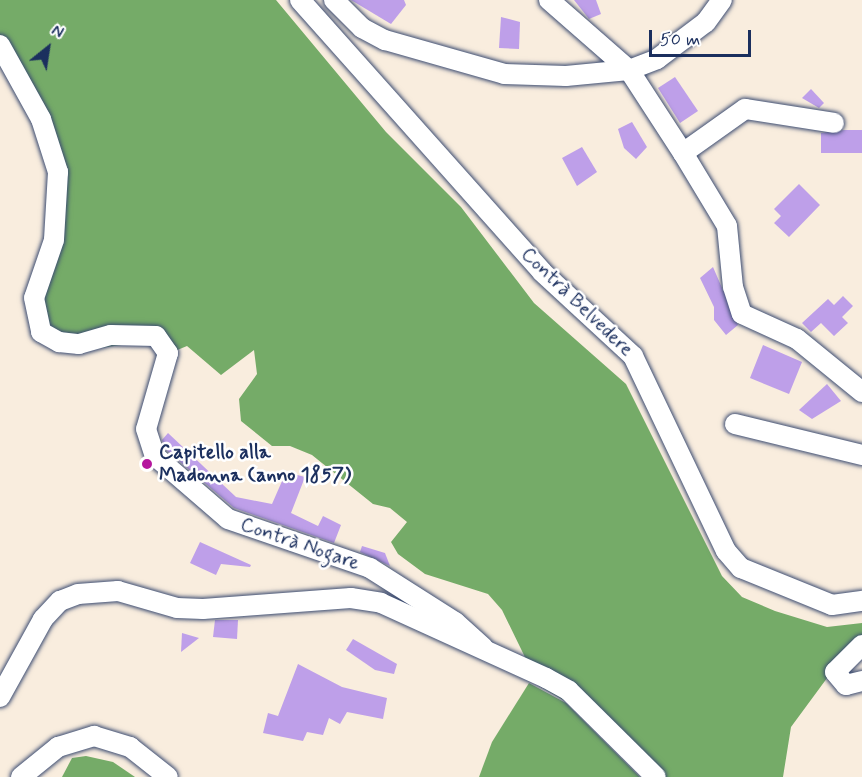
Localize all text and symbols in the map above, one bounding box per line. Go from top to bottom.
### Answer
north arrow [18,18,78,78]
scale bar [652,18,754,56]
text: N [47,20,67,44]
text: 50 m [660,28,700,52]
street label: Contrà Belvedere [516,242,638,362]
place label: Capitello alla Madonna (anno 1857) [159,440,351,487]
marker: Capitello alla Madonna (anno 1857) [140,457,154,471]
street label: Contrà Nogare [237,512,363,576]

